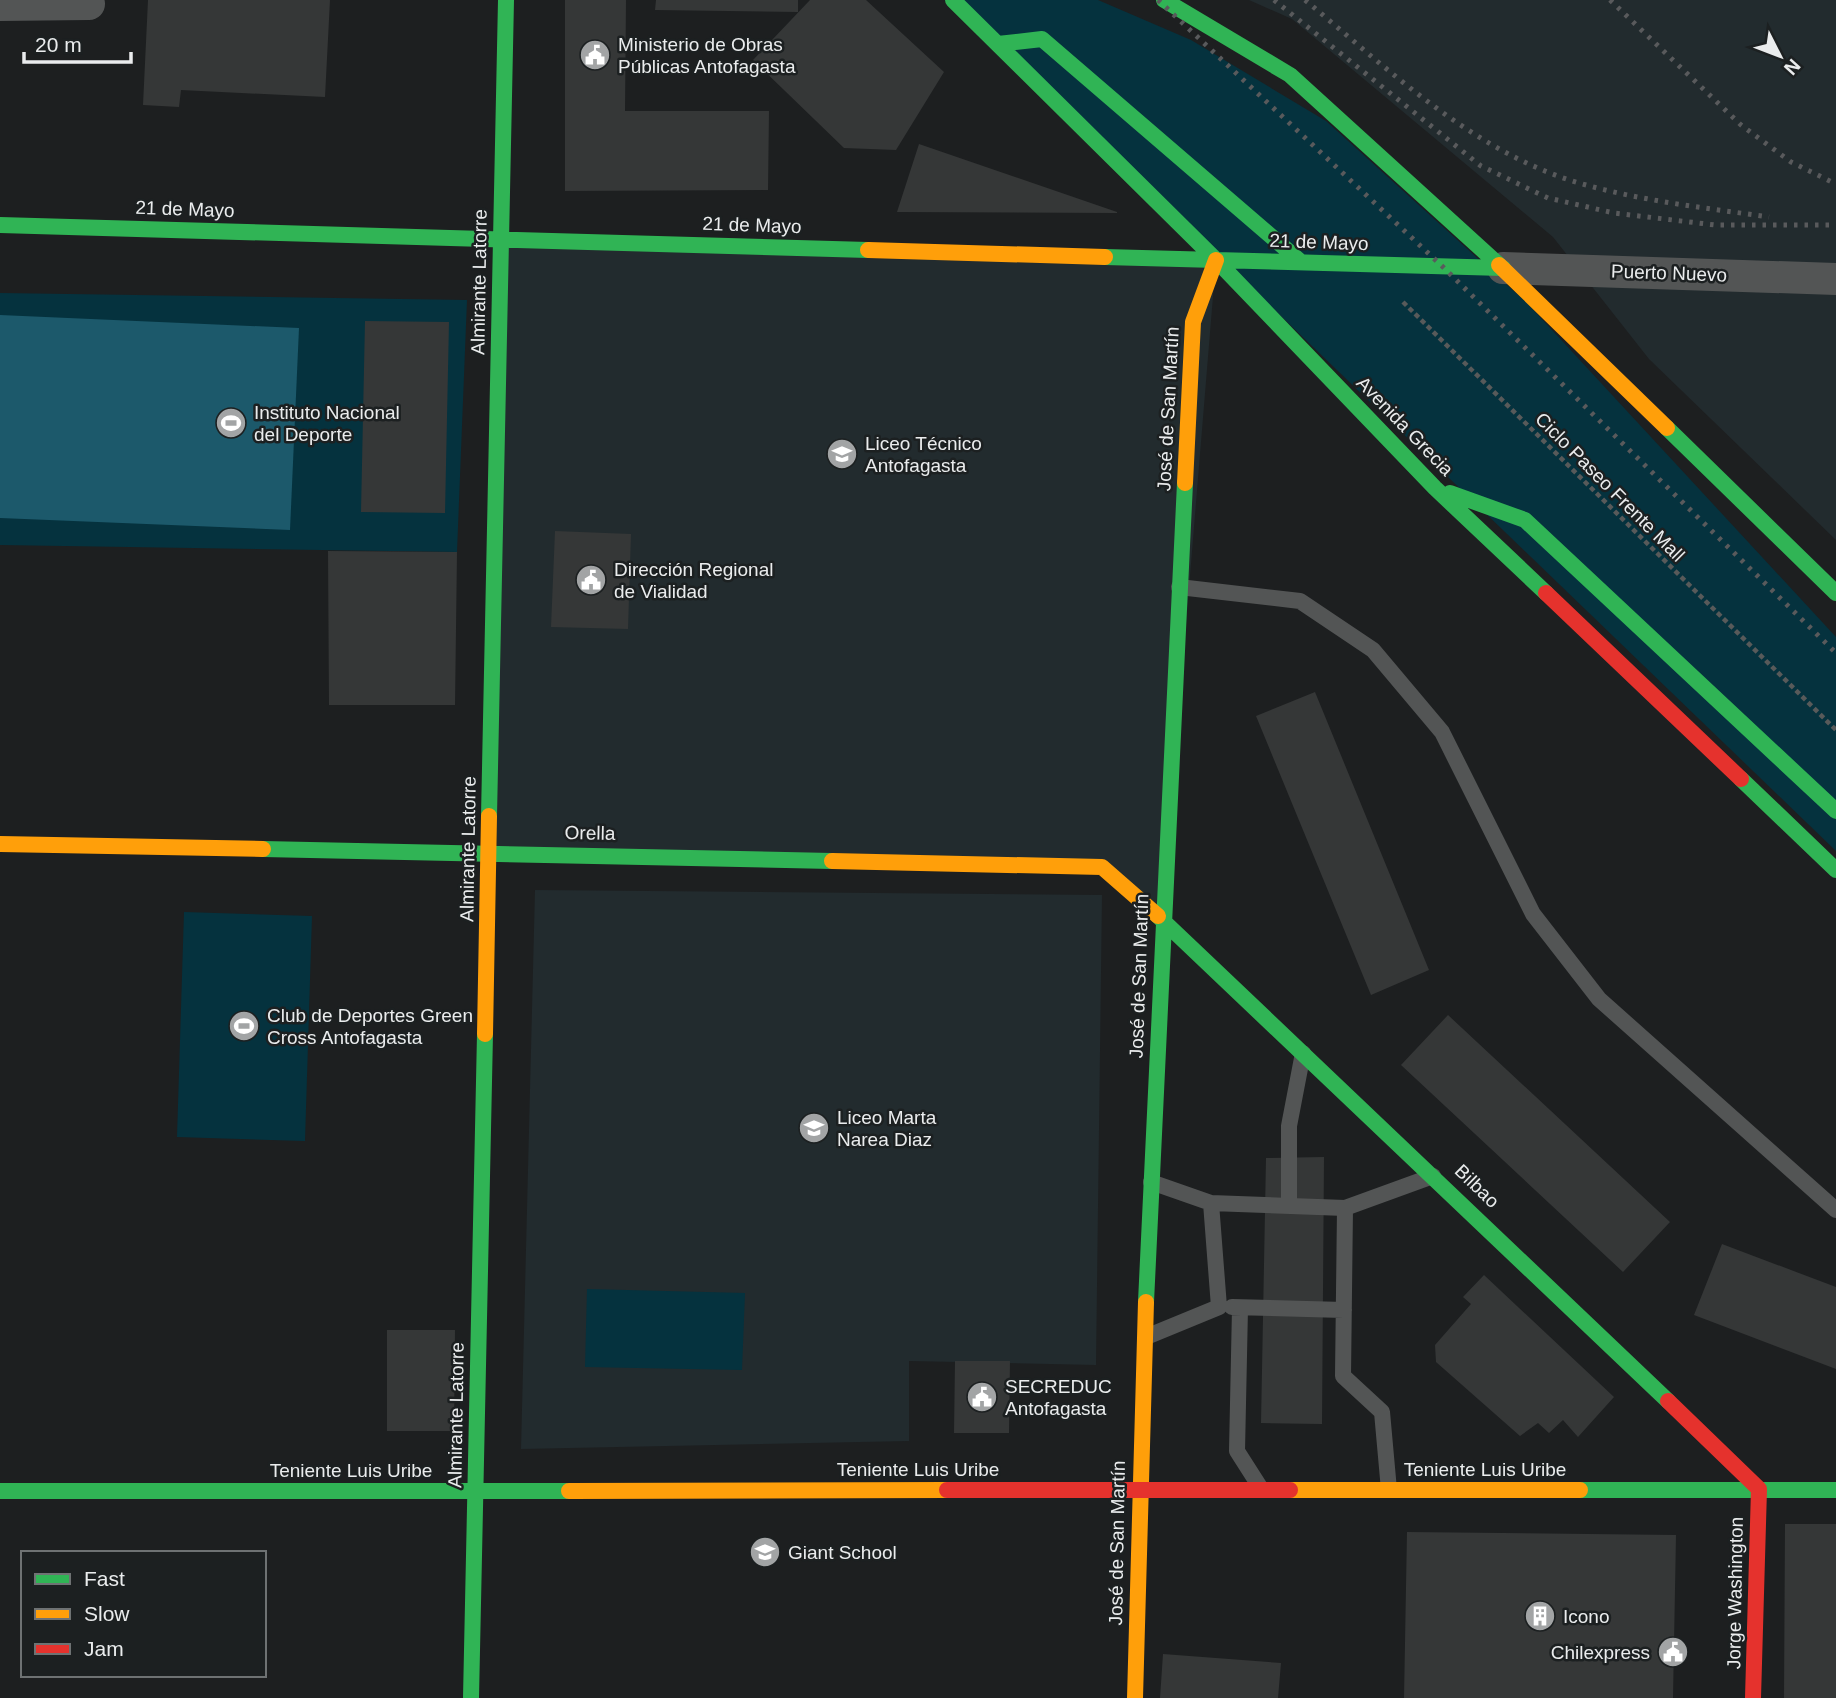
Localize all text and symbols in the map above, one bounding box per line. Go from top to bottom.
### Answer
scale bar [24,21,131,65]
north arrow [1745,21,1815,91]
text: 20 m [35,33,82,56]
place label: Ministerio de Obras Públicas Antofagasta [618,34,796,77]
public building icon: Ministerio de Obras Públicas Antofagasta [578,38,612,72]
text: N [1780,55,1805,79]
street label: 21 de Mayo [135,197,235,221]
street label: Almirante Latorre [467,209,491,355]
street label: 21 de Mayo [702,213,802,237]
street label: 21 de Mayo [1269,230,1369,254]
street label: Puerto Nuevo [1611,260,1727,286]
street label: José de San Martín [1153,326,1183,492]
street label: Avenida Grecia [1352,372,1458,480]
place label: Instituto Nacional del Deporte [254,402,400,445]
sports icon: Instituto Nacional del Deporte [214,406,248,440]
street label: Ciclo Paseo Frente Mall [1531,408,1689,566]
place label: Liceo Técnico Antofagasta [865,433,982,476]
school or university icon: Liceo Técnico Antofagasta [825,437,859,471]
place label: Dirección Regional de Vialidad [614,559,773,602]
public building icon: Dirección Regional de Vialidad [574,563,608,597]
street label: Almirante Latorre [456,776,480,922]
street label: Orella [564,822,616,844]
street label: José de San Martín [1126,893,1152,1059]
place label: Club de Deportes Green Cross Antofagasta [267,1005,473,1048]
sports icon: Club de Deportes Green Cross Antofagasta [227,1009,261,1043]
place label: Liceo Marta Narea Diaz [837,1107,937,1150]
school or university icon: Liceo Marta Narea Diaz [797,1111,831,1145]
street label: Bilbao [1451,1160,1503,1212]
street label: Almirante Latorre [444,1342,468,1488]
place label: SECREDUC Antofagasta [1005,1376,1112,1419]
public building icon: SECREDUC Antofagasta [965,1380,999,1414]
street label: Teniente Luis Uribe [837,1459,999,1480]
street label: Teniente Luis Uribe [1404,1459,1566,1480]
street label: Teniente Luis Uribe [270,1460,432,1481]
street label: José de San Martín [1105,1460,1129,1626]
street label: Jorge Washington [1723,1517,1747,1669]
school or university icon: Giant School [748,1535,782,1569]
place label: Giant School [788,1542,897,1563]
legend [21,1551,266,1677]
text: Fast [84,1567,125,1590]
building icon: Icono [1523,1599,1557,1633]
text: Slow [84,1602,130,1625]
place label: Icono [1563,1606,1609,1627]
public building icon: Chilexpress [1656,1635,1690,1669]
text: Jam [84,1637,124,1660]
place label: Chilexpress [1551,1642,1650,1663]

